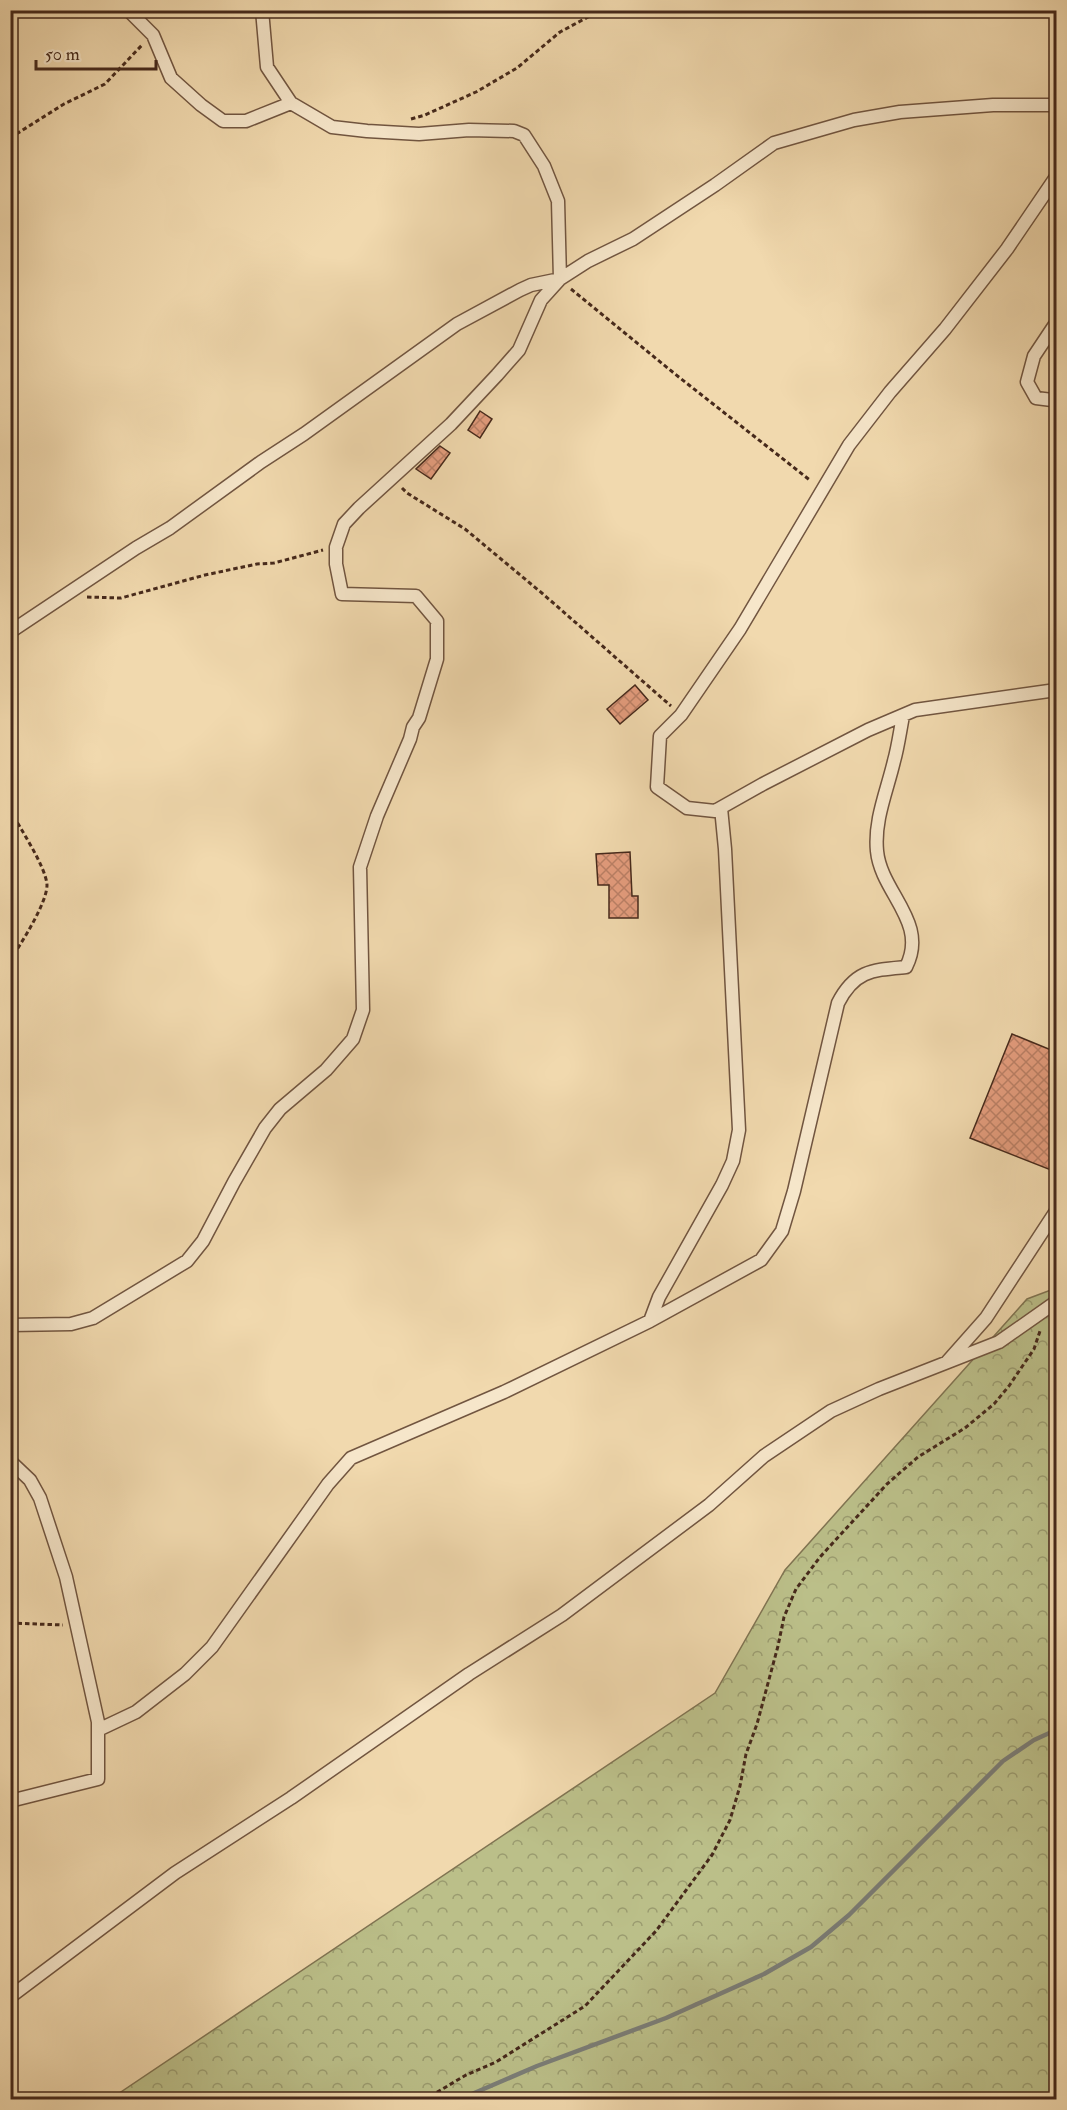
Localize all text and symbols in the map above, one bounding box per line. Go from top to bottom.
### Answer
scale bar [36,33,156,71]
text: 50 m [45,43,80,66]

